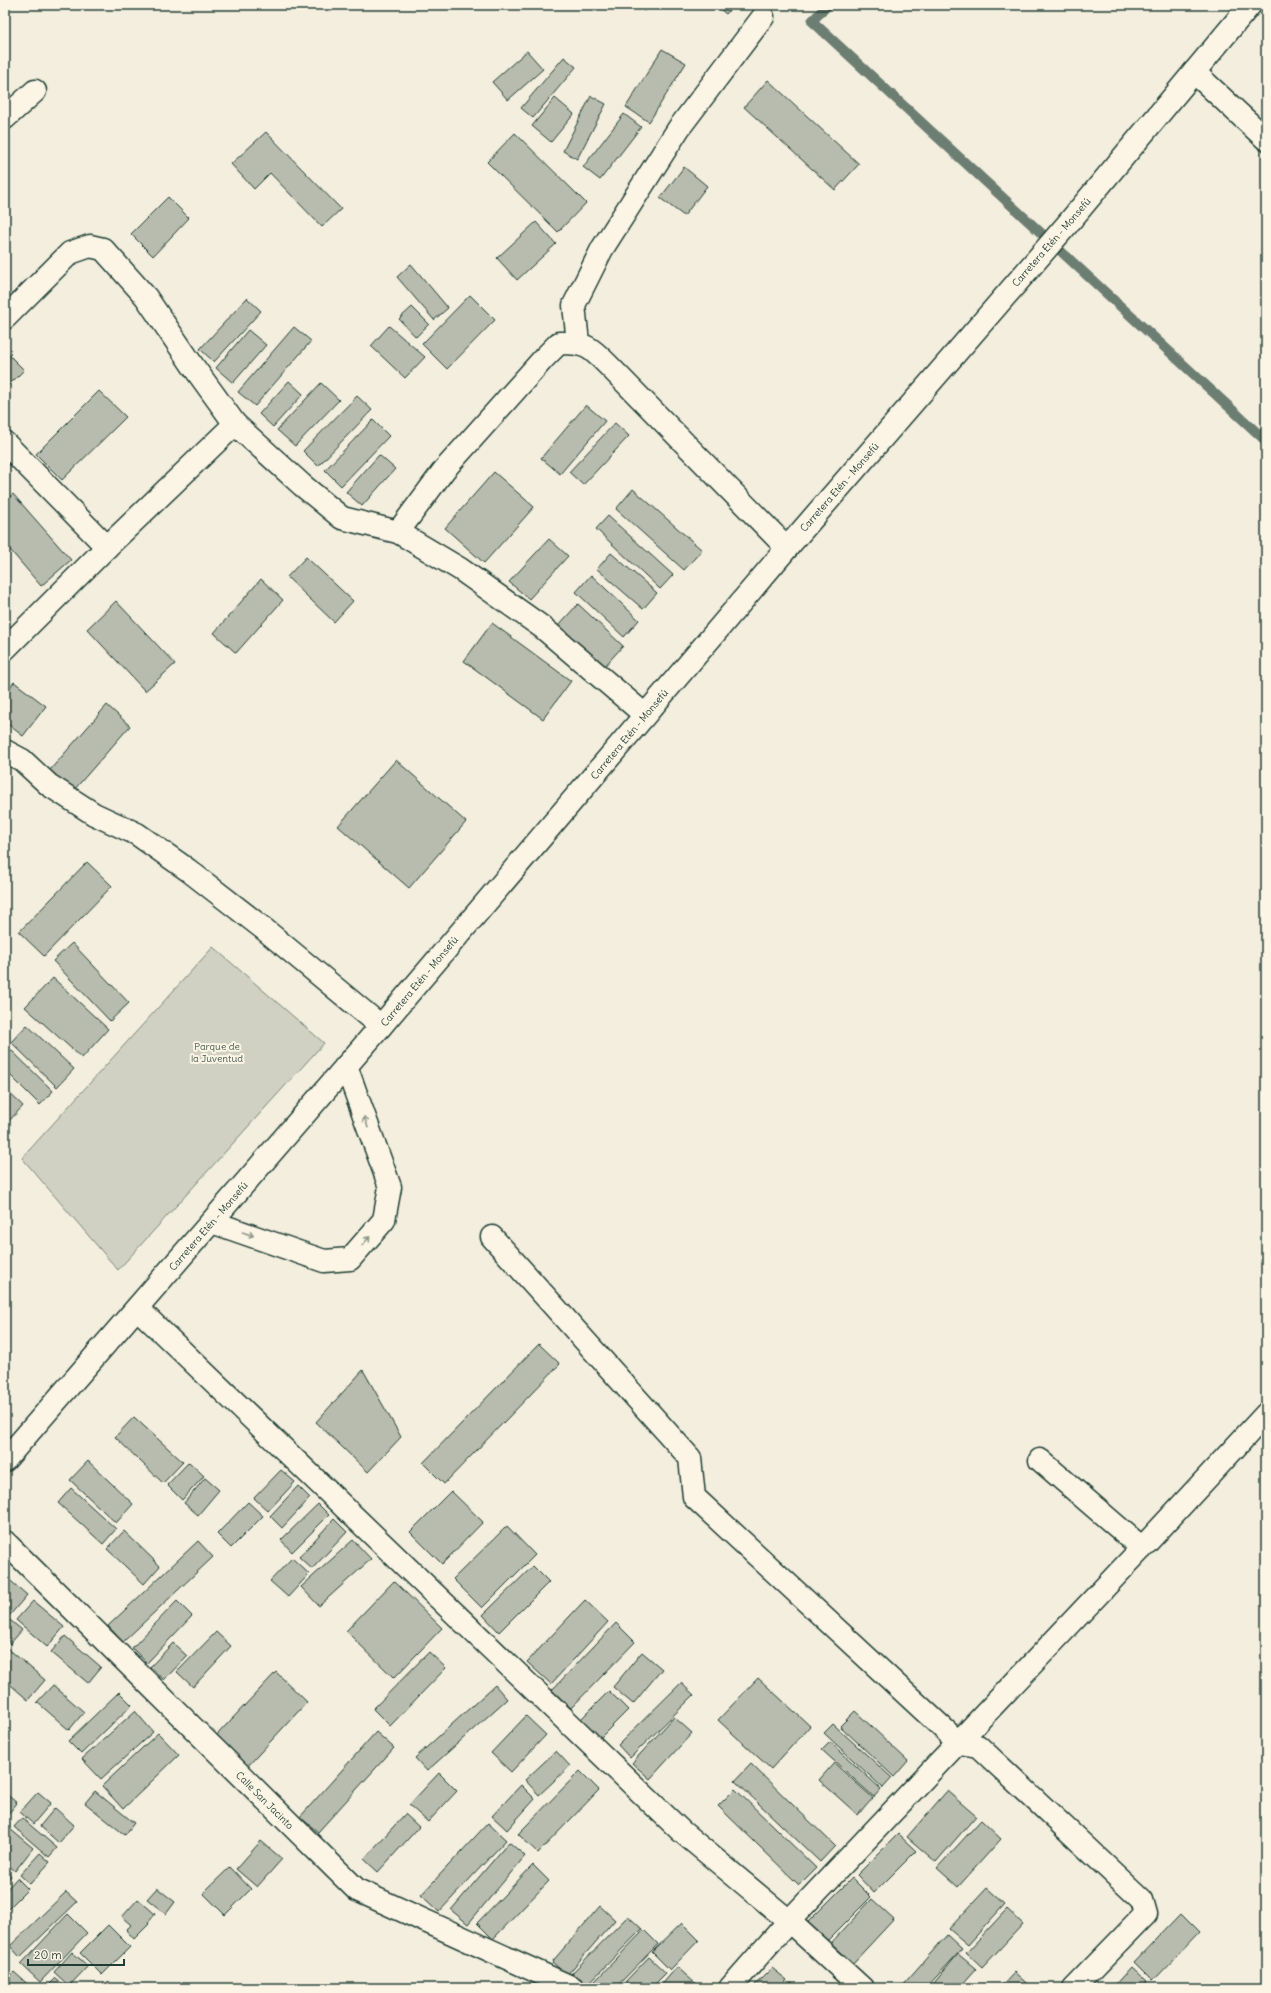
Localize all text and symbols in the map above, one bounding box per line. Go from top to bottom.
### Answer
street label: Carretera Etén - Monsefú [1009,195,1094,290]
street label: Carretera Etén - Monsefú [797,440,882,535]
street label: Carretera Etén - Monsefú [588,686,671,782]
street label: Carretera Etén - Monsefú [378,933,461,1029]
park label: Parque de la Juventud [191,1040,243,1065]
one-way arrow [362,1116,370,1128]
street label: Carretera Etén - Monsefú [166,1179,251,1274]
one-way arrow [242,1231,254,1239]
one-way arrow [361,1236,371,1246]
street label: Calle San Jacinto [233,1769,297,1832]
scale bar [28,1941,124,1967]
text: 20 m [34,1947,62,1962]

